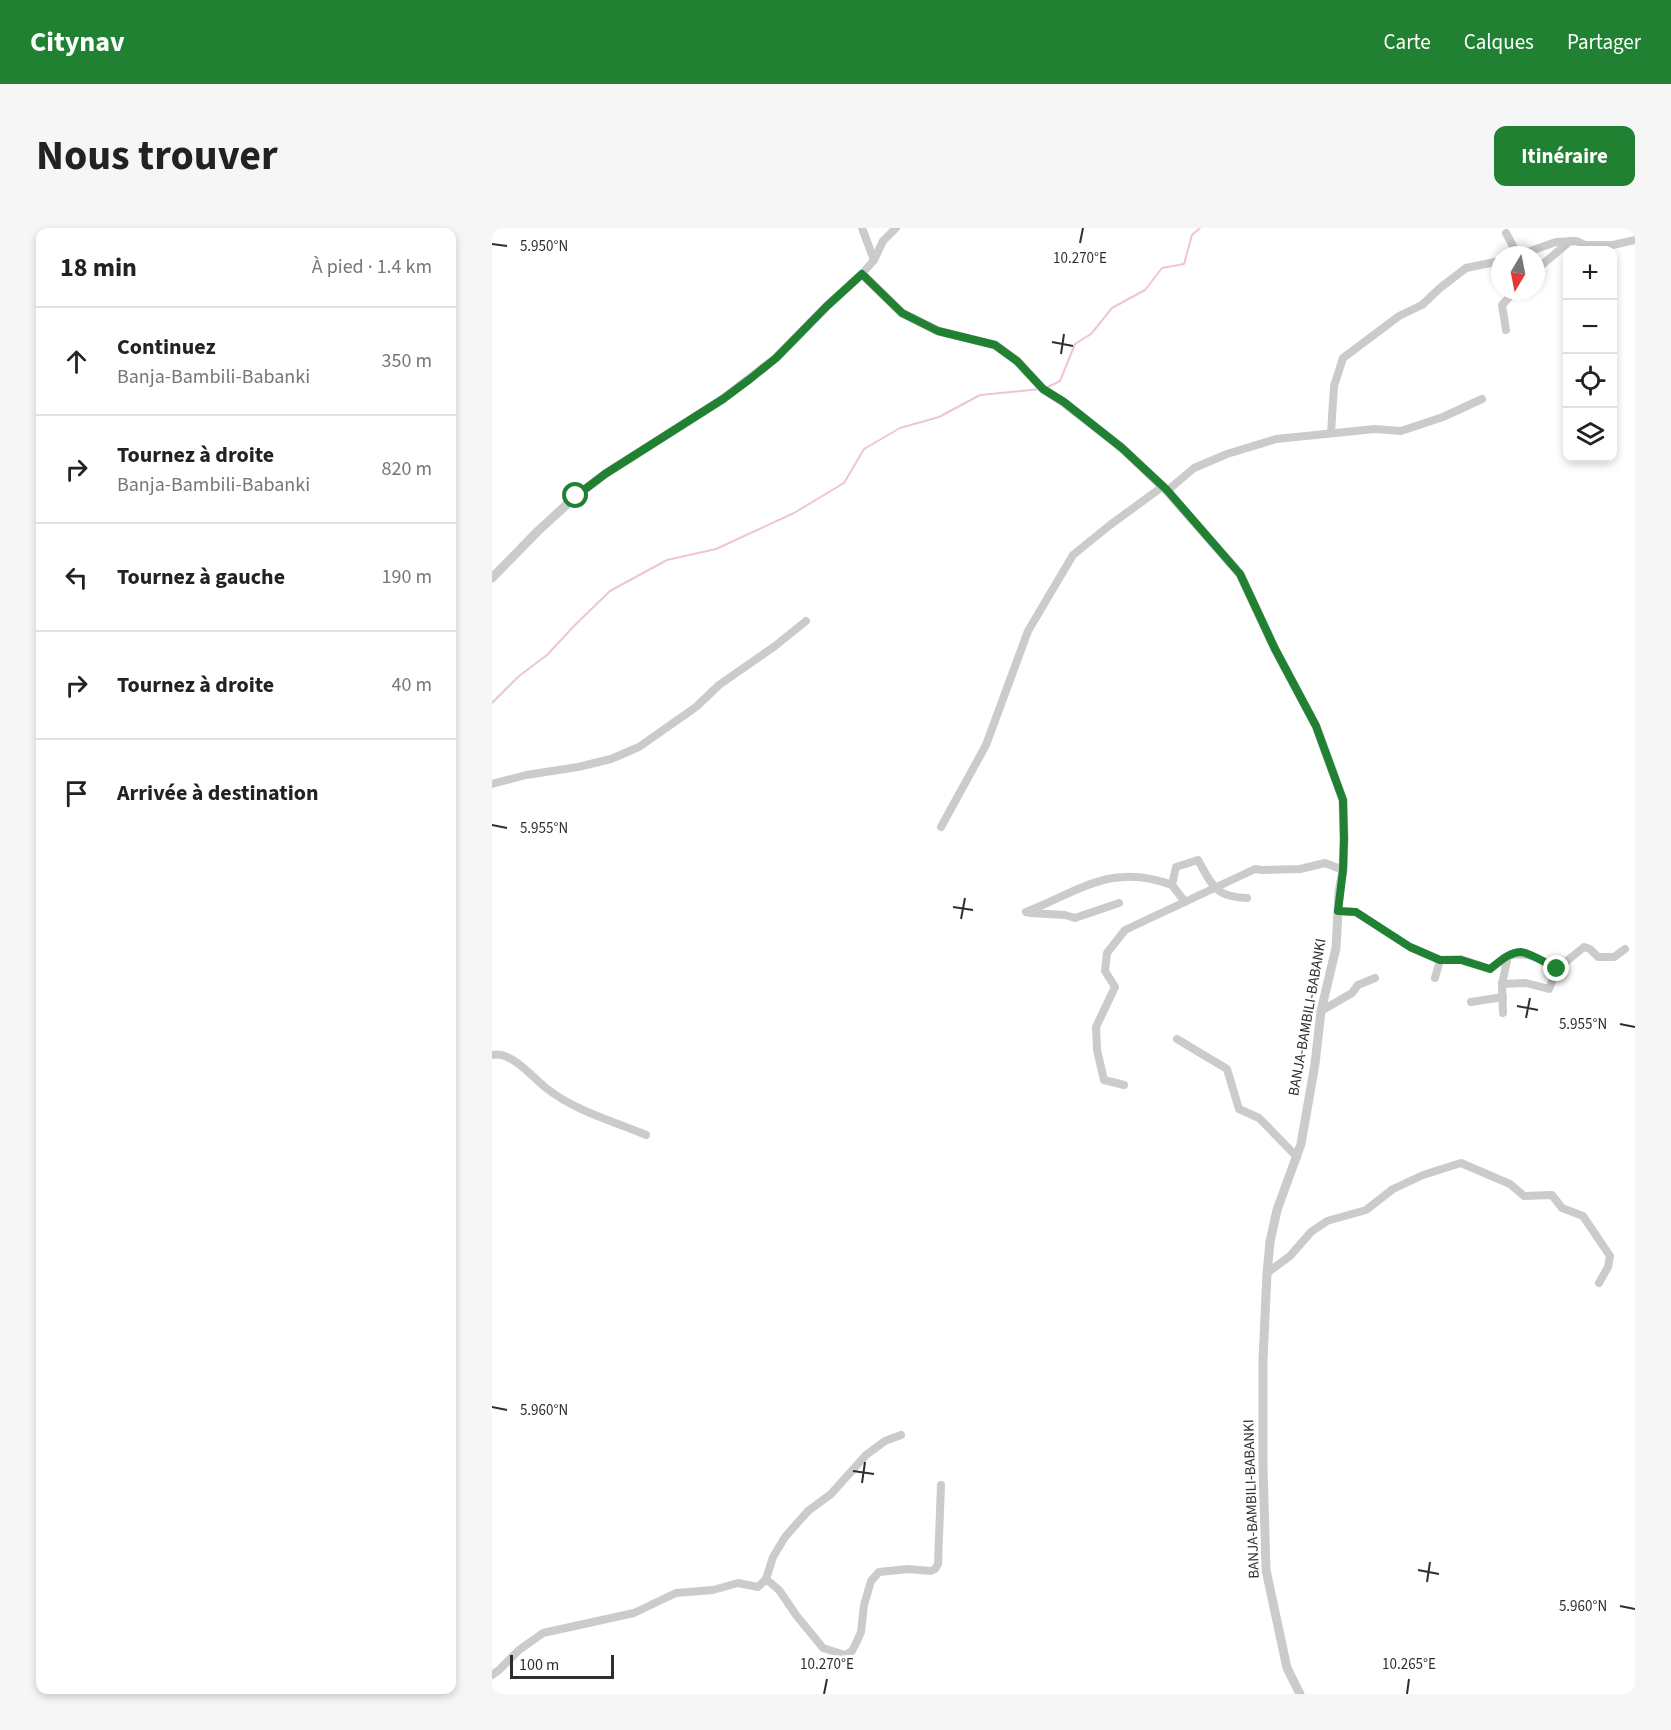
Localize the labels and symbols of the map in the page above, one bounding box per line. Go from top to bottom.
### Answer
text: 5.950°N [520,236,568,257]
north arrow [1491,246,1545,300]
text: 10.270°E [1053,248,1107,269]
route start [562,482,588,508]
text: 5.955°N [520,818,568,839]
street label: BANJA-BAMBILI-BABANKI [1283,937,1332,1097]
route end [1543,955,1569,981]
text: 5.955°N [1559,1014,1607,1035]
text: 5.960°N [520,1400,568,1421]
street label: BANJA-BAMBILI-BABANKI [1238,1419,1265,1579]
text: 5.960°N [1559,1596,1607,1617]
scale bar [510,1652,614,1680]
text: 10.270°E [800,1654,854,1675]
text: 10.265°E [1382,1654,1436,1675]

